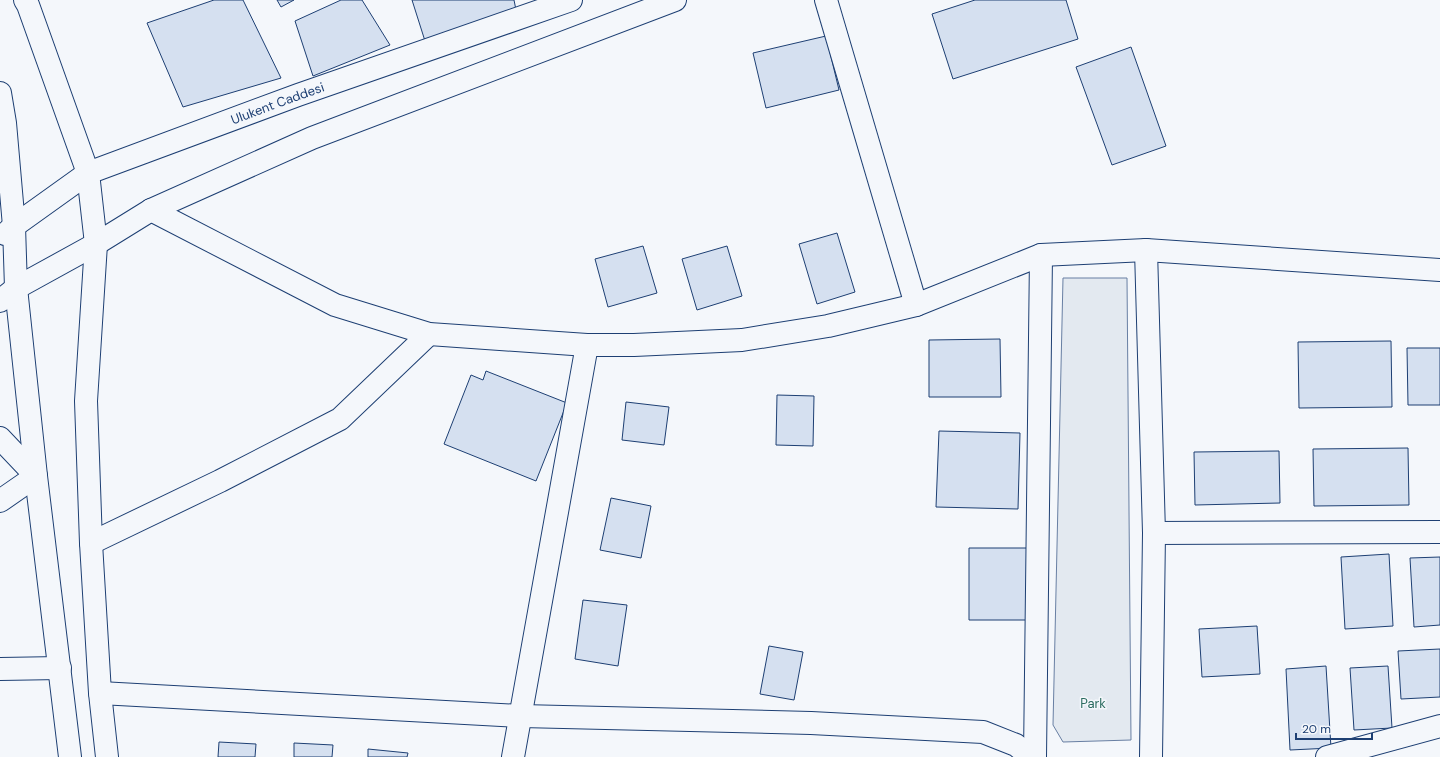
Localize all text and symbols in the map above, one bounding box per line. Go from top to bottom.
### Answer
street label: Ulukent Caddesi [228,78,326,128]
park label: Park [1080,695,1106,712]
scale bar [1296,715,1372,741]
text: 20 m [1302,721,1331,737]

